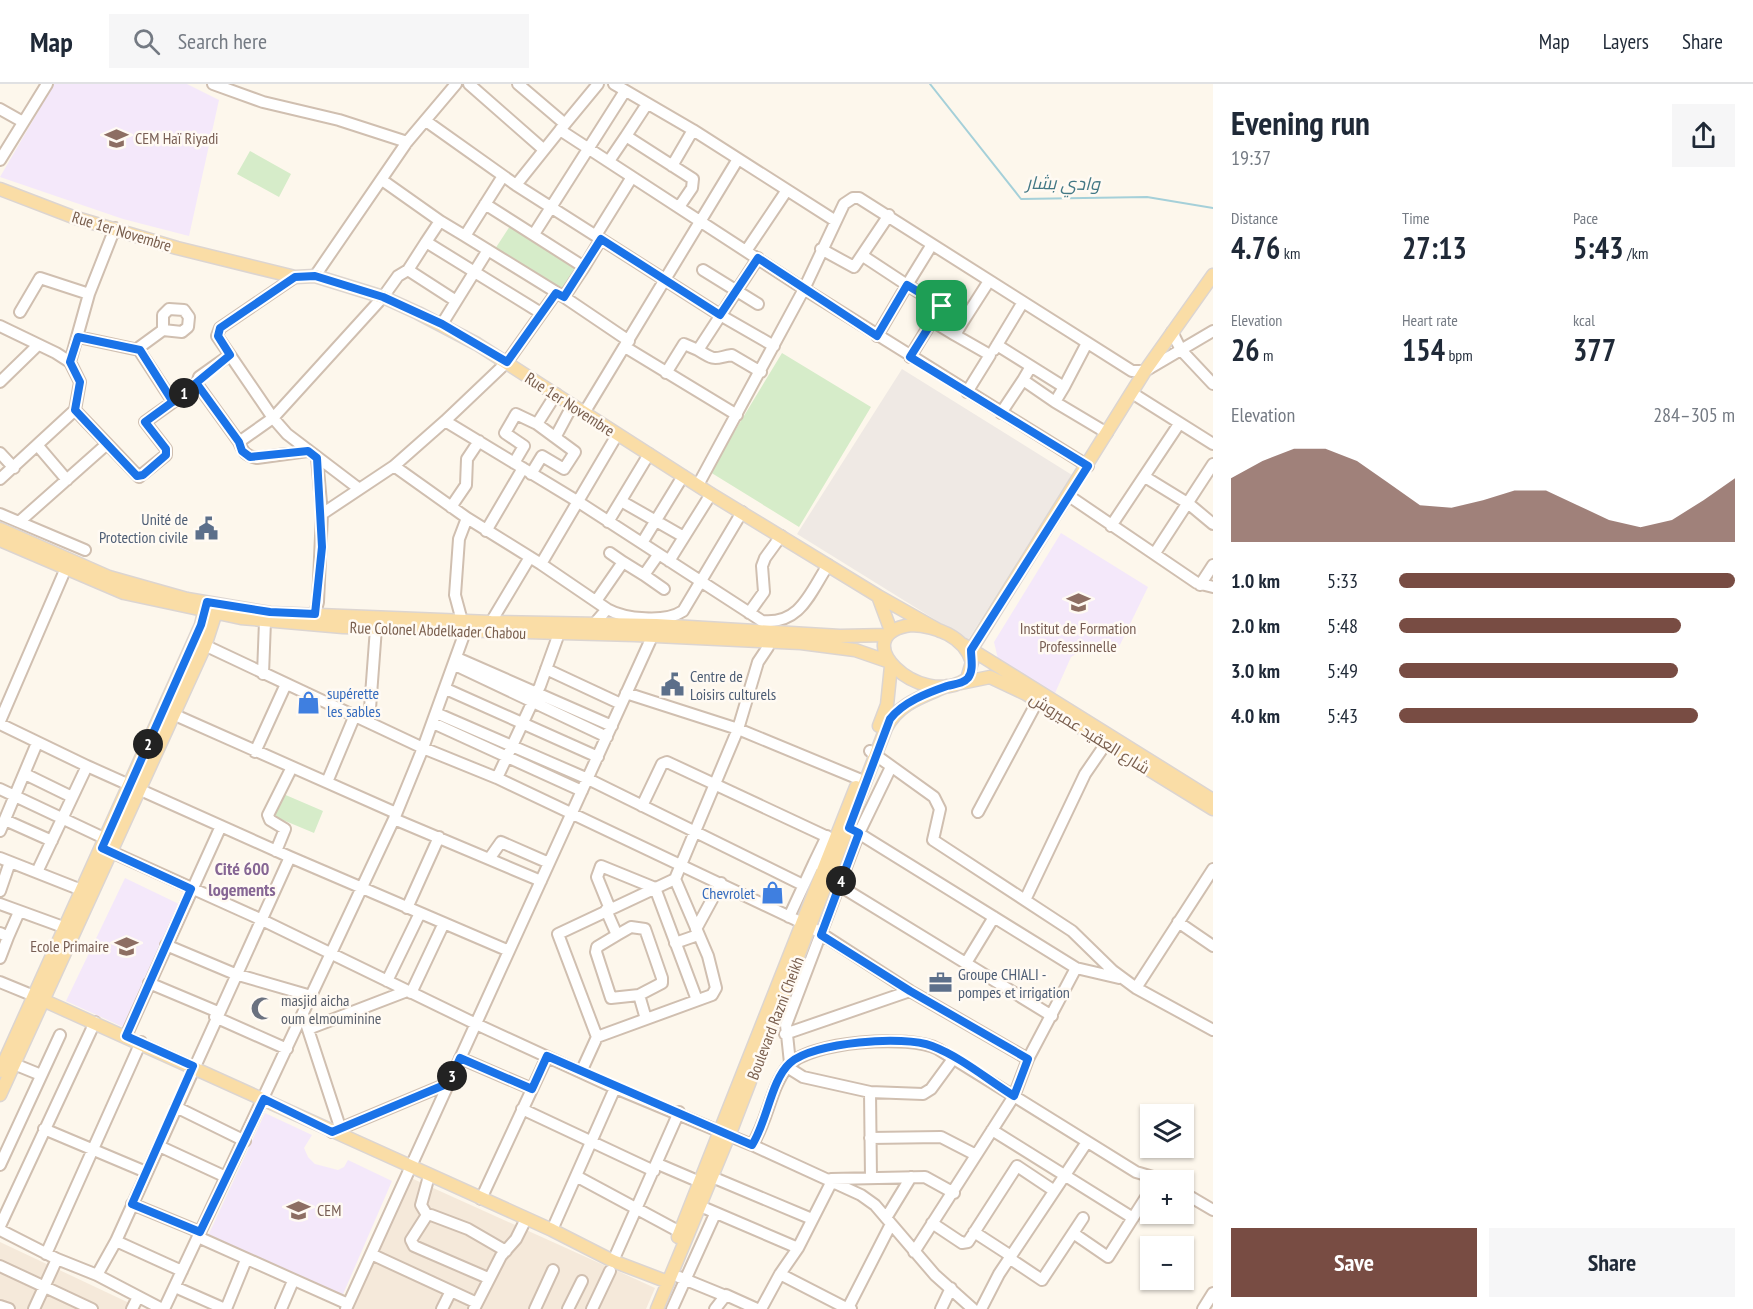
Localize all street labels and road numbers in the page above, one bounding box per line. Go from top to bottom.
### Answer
street label: Rue 1er Novembre [70,206,174,256]
street label: Rue 1er Novembre [521,368,619,440]
street label: Rue Colonel Abdelkader Chabou [349,617,527,643]
street label: شارع العقيد عميروش [1025,688,1154,780]
street label: Boulevard Razni Cheikh [742,954,808,1082]

